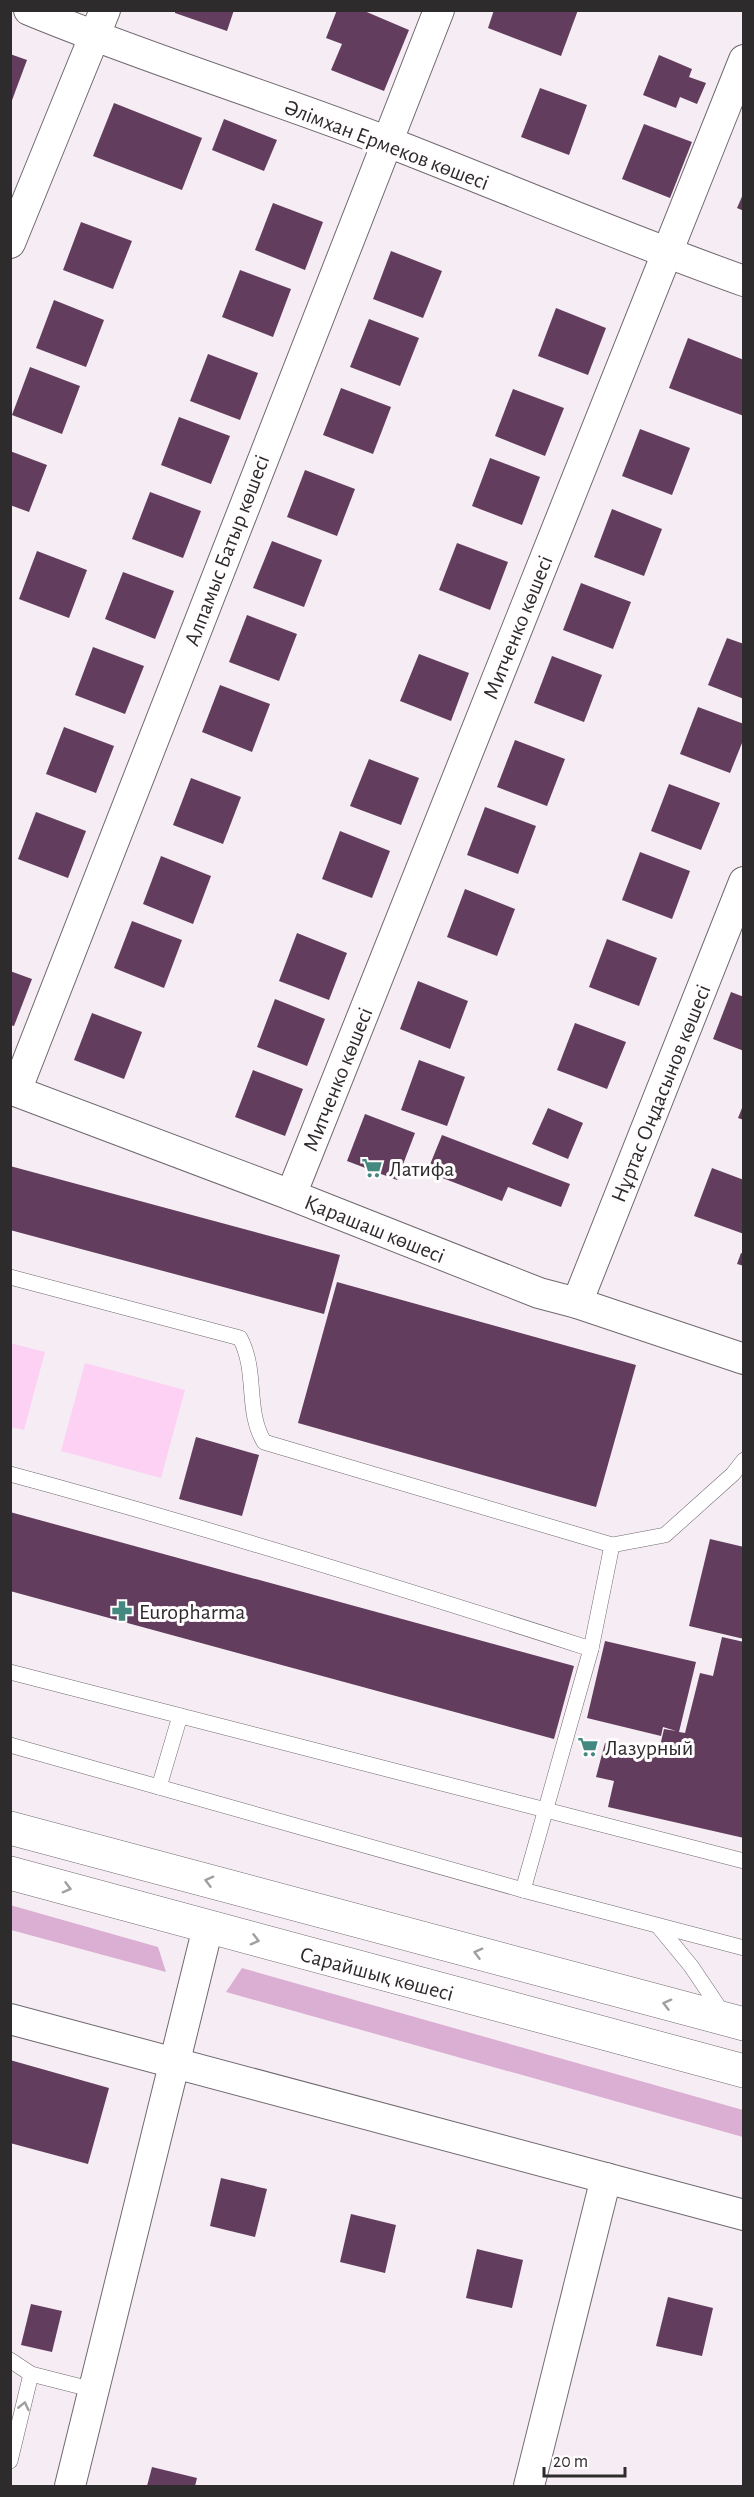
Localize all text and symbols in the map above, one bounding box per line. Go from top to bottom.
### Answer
street label: Әлімхан Ермеков көшесі [281,96,492,194]
street label: Алпамыс Батыр көшесі [180,452,273,649]
street label: Митченко көшесі [479,552,557,702]
street label: Нұртас Оңдасынов көшесі [607,981,715,1205]
street label: Митченко көшесі [299,1004,377,1154]
supermarket icon: Латифа [360,1156,384,1180]
place label: Латифа [389,1158,454,1180]
street label: Қарашаш көшесі [301,1191,448,1267]
pharmacy icon: Europharma [110,1599,134,1623]
place label: Europharma [139,1601,246,1623]
supermarket icon: Лазурный [576,1735,600,1759]
place label: Лазурный [605,1737,693,1759]
one-way arrow [204,1876,215,1888]
one-way arrow [62,1881,72,1894]
one-way arrow [249,1933,260,1945]
street label: Сарайшық көшесі [297,1943,456,2005]
one-way arrow [474,1948,484,1960]
one-way arrow [662,1998,672,2011]
one-way arrow [16,2401,29,2411]
scale bar [544,2440,625,2478]
text: 20 m [553,2453,588,2471]

